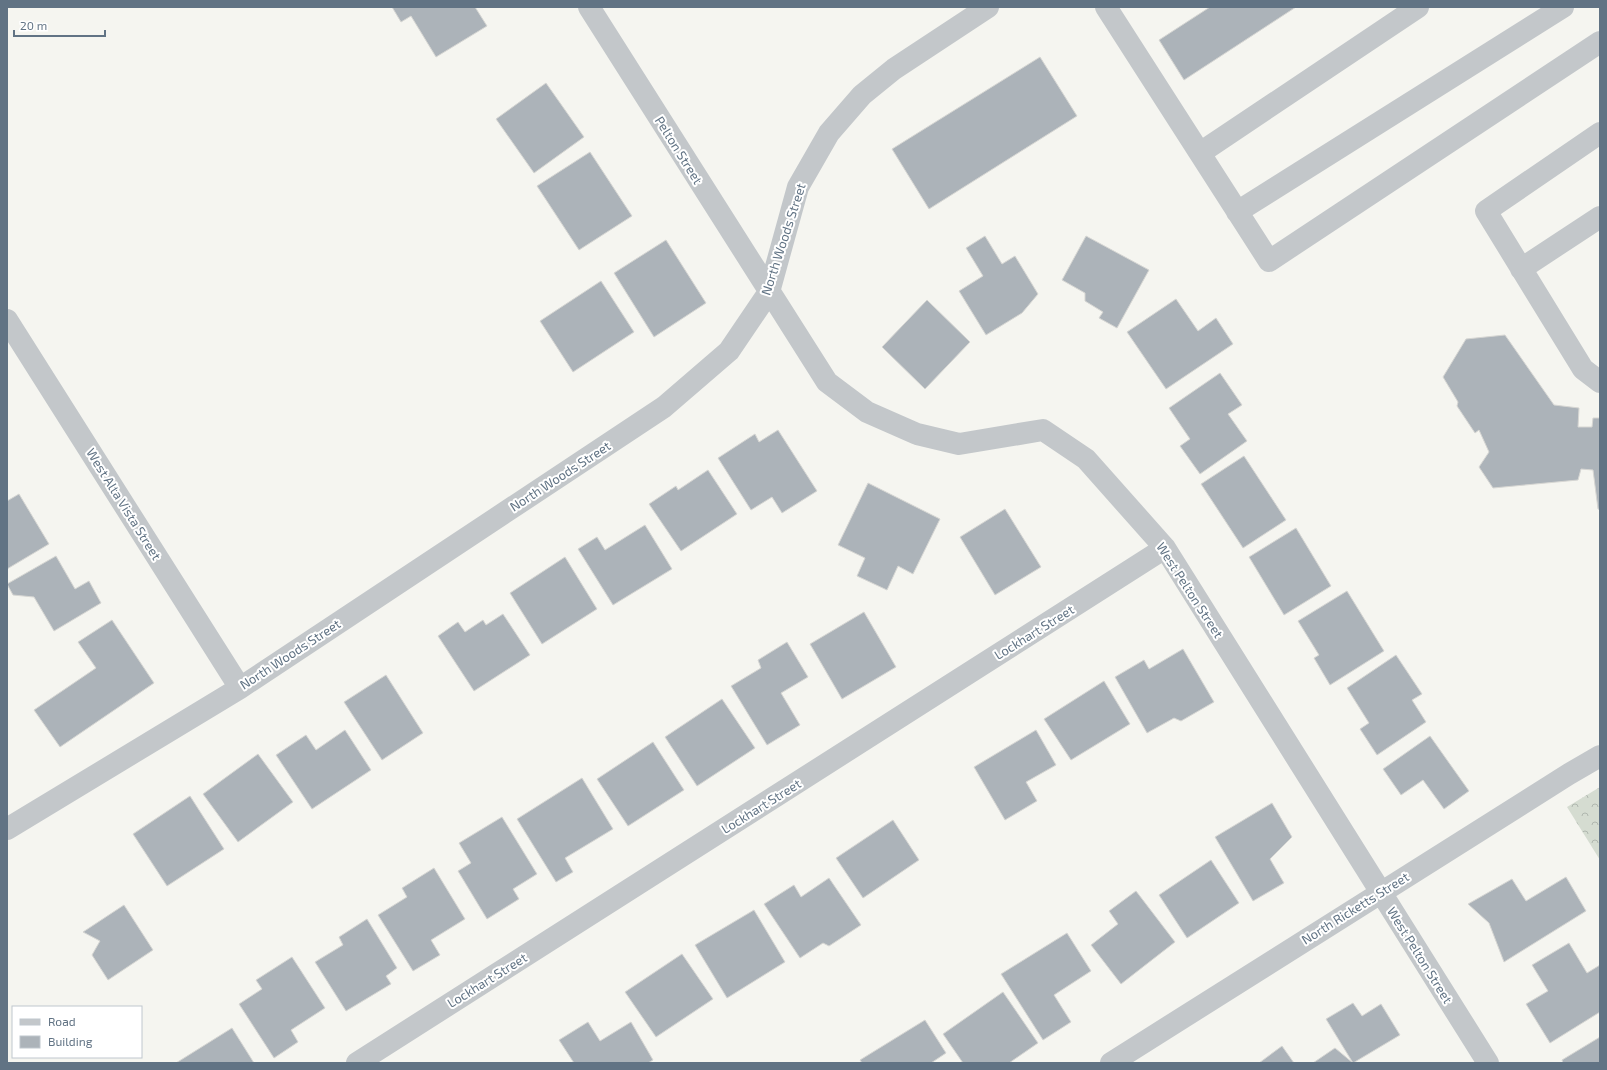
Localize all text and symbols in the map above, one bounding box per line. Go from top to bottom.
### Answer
scale bar [14,12,105,38]
text: 20 m [20,18,47,32]
street label: Pelton Street [652,113,706,187]
street label: North Woods Street [757,181,809,297]
street label: North Woods Street [507,437,613,515]
street label: West Alta Vista Street [83,445,165,563]
street label: West Pelton Street [1153,539,1227,641]
street label: Lockhart Street [991,601,1077,663]
street label: North Woods Street [237,615,343,693]
street label: Lockhart Street [718,775,804,837]
street label: North Ricketts Street [1298,868,1412,948]
street label: West Pelton Street [1384,904,1456,1006]
street label: Lockhart Street [444,949,530,1011]
legend [12,1006,142,1058]
text: Road [48,1014,76,1028]
text: Building [48,1034,93,1048]

